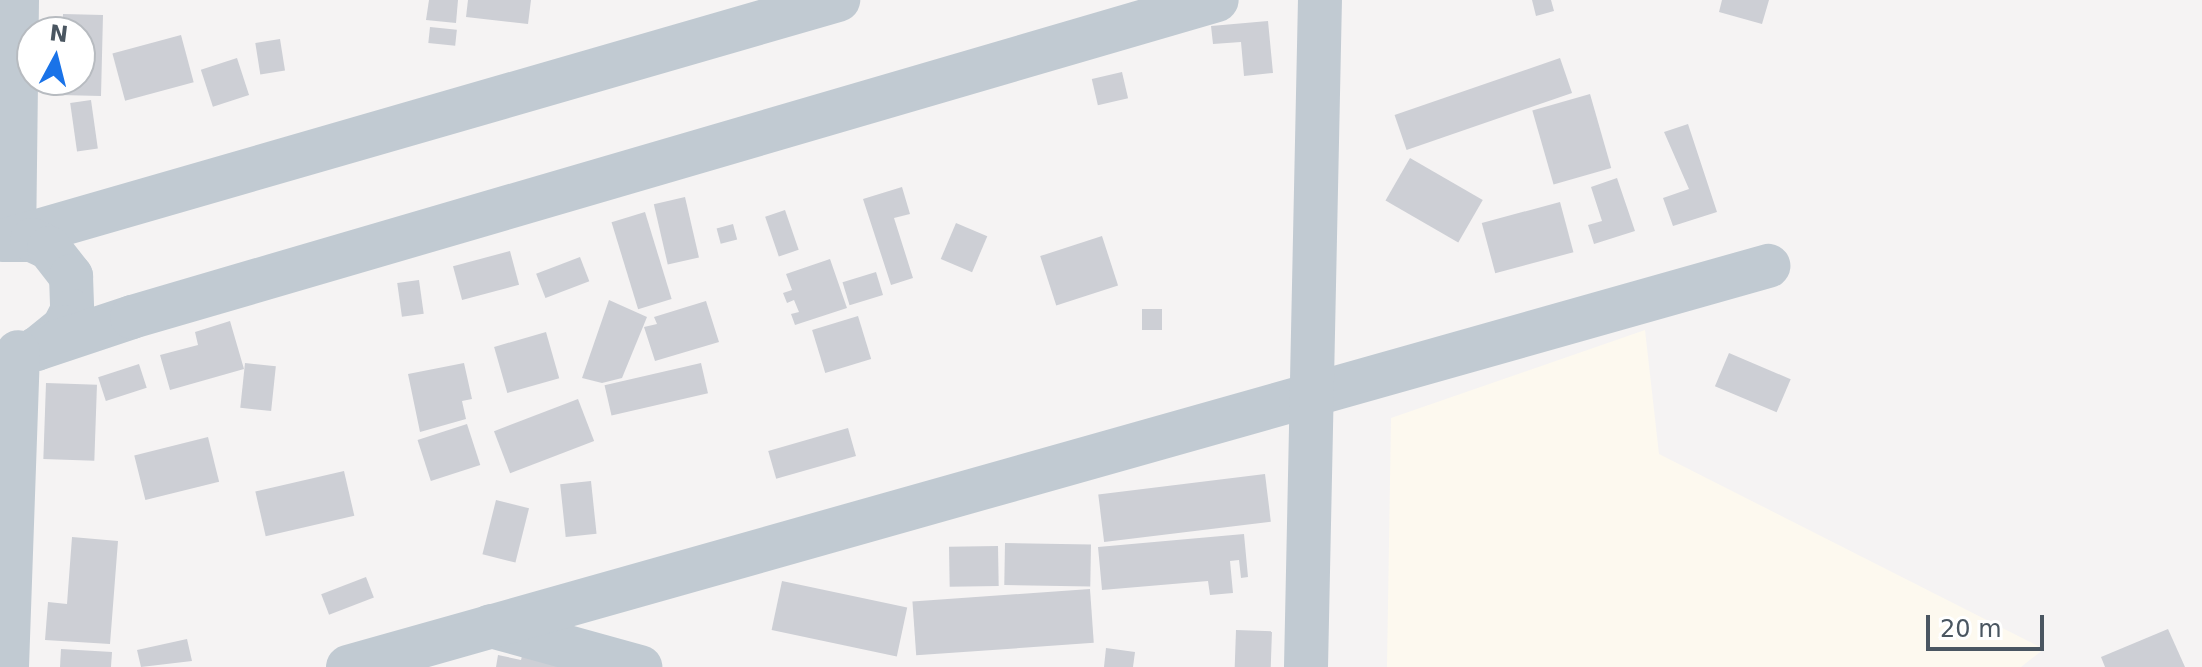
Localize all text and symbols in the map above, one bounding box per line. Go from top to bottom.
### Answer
north arrow [16,16,96,96]
text: N [48,20,69,47]
scale bar [1930,599,2048,649]
text: 20 m [1940,615,2002,643]

